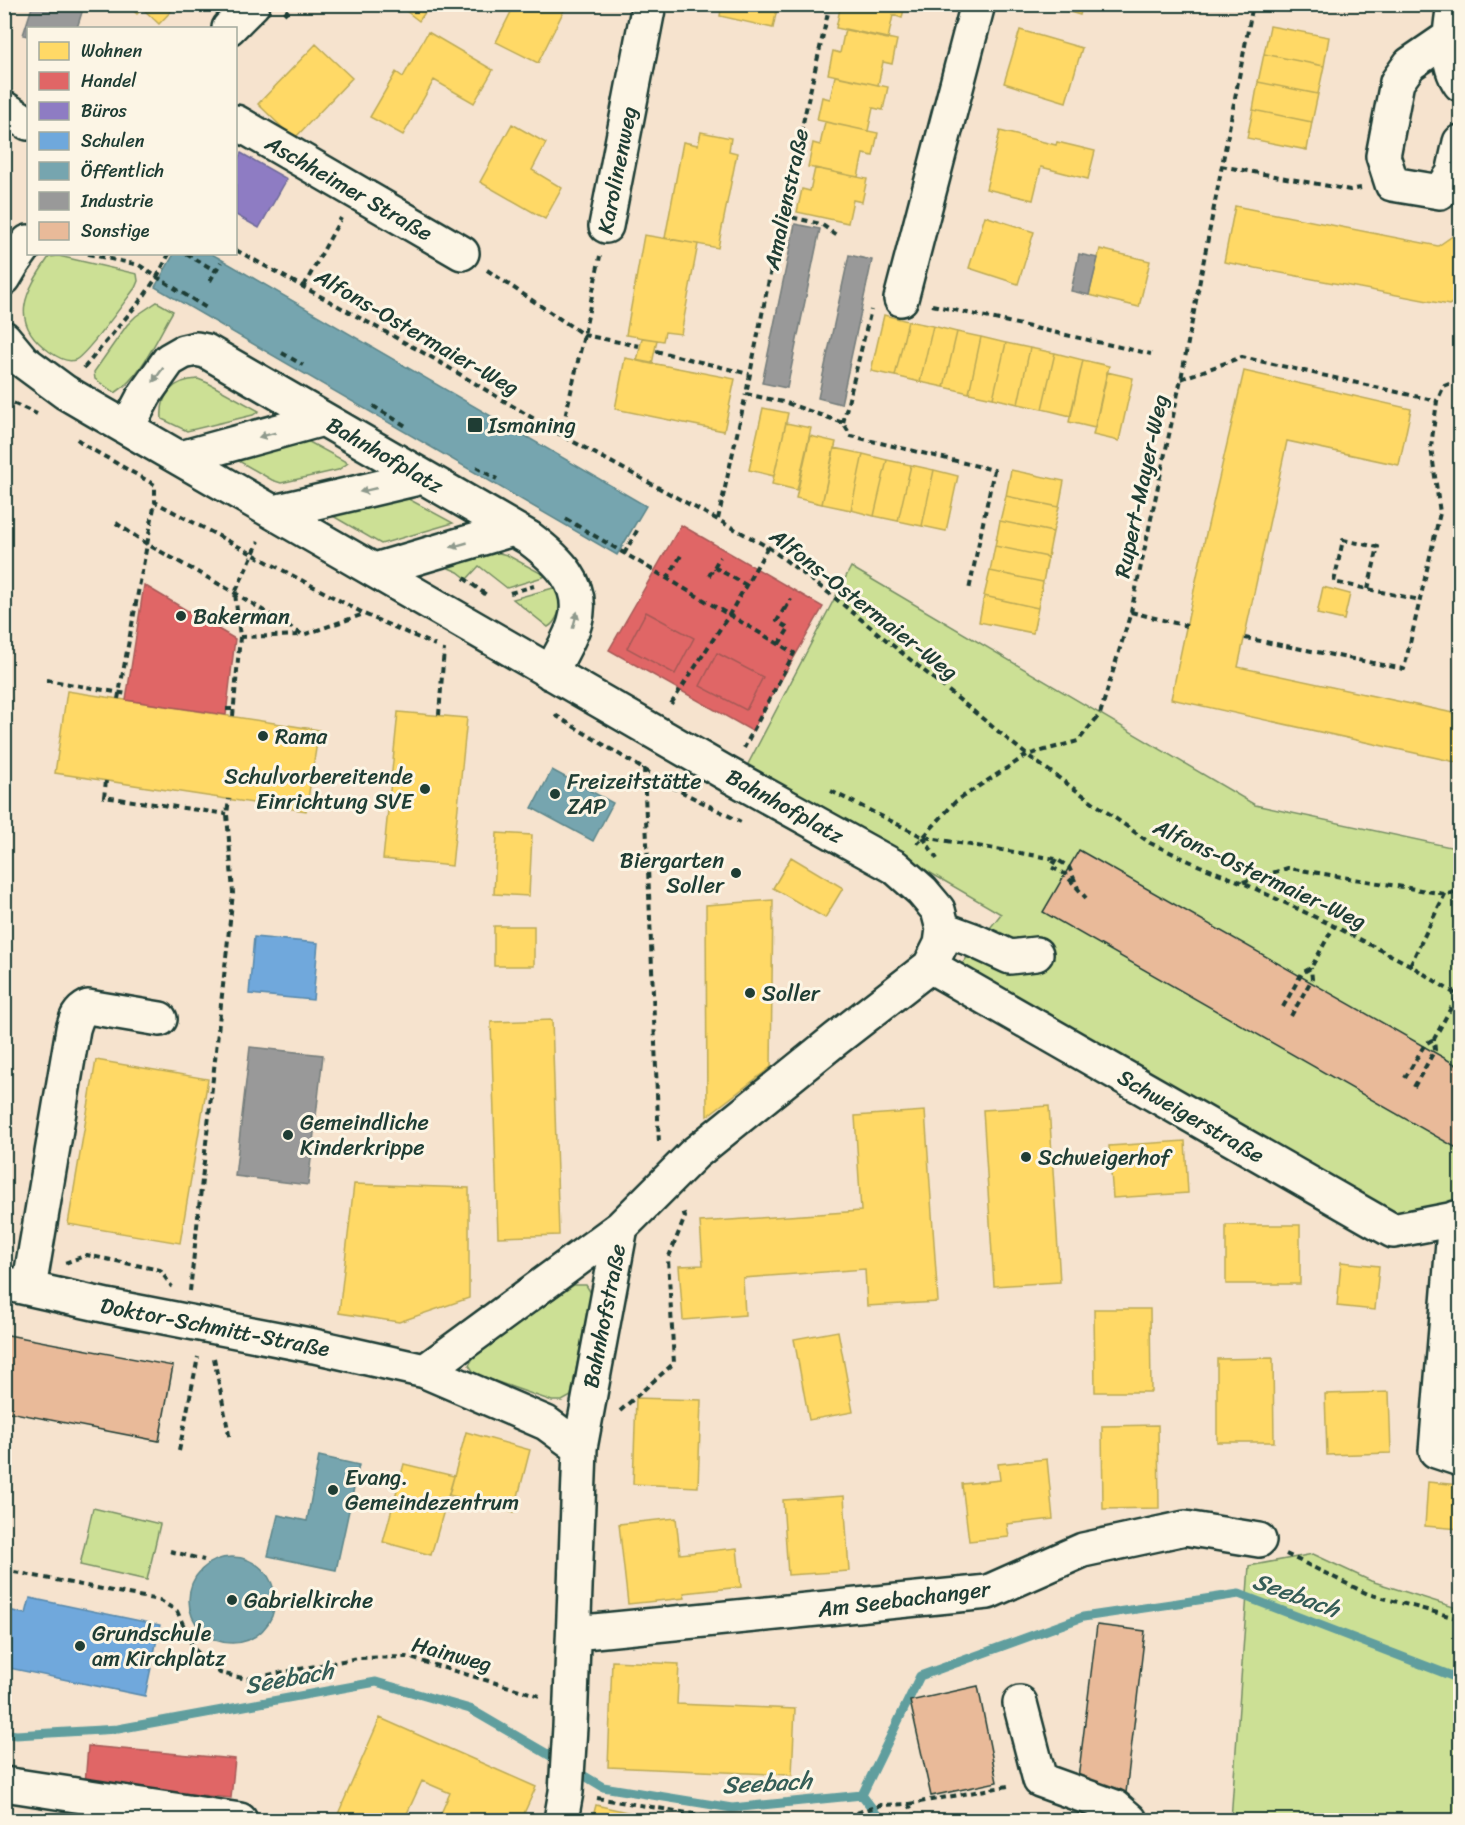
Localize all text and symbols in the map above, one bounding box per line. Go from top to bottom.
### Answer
legend [27,27,237,255]
text: Wohnen [81,35,142,67]
text: Handel [81,65,137,97]
text: Büros [81,95,128,127]
street label: Karolinenweg [585,103,649,237]
street label: Aschheimer Straße [257,124,440,252]
text: Schulen [81,125,145,157]
street label: Amalienstraße [752,125,820,274]
text: Öffentlich [81,155,164,187]
text: Industrie [80,185,154,217]
text: Sonstige [81,215,150,247]
street label: Alfons-Ostermaier-Weg [306,257,527,407]
one-way arrow [152,367,164,383]
street label: Rupert-Mayer-Weg [1103,391,1179,581]
street label: Bahnhofplatz [319,406,451,505]
place label: Ismaning [487,406,576,445]
marker: Ismaning [466,416,484,434]
one-way arrow [258,430,276,440]
one-way arrow [358,486,377,495]
street label: Alfons-Ostermaier-Weg [760,517,967,691]
one-way arrow [450,541,468,550]
place label: Bakerman [193,597,290,636]
marker: Bakerman [174,609,188,623]
one-way arrow [570,611,580,629]
place label: Rama [275,717,328,756]
marker: Rama [256,729,270,743]
place label: Schulvorbereitende Einrichtung SVE [224,757,415,821]
street label: Bahnhofplatz [719,757,852,855]
place label: Freizeitstätte ZAP [567,762,702,826]
marker: Schulvorbereitende Einrichtung SVE [418,782,432,796]
marker: Freizeitstätte ZAP [548,787,562,801]
street label: Alfons-Ostermaier-Weg [1146,807,1373,941]
place label: Biergarten Soller [620,841,725,905]
marker: Biergarten Soller [729,866,743,880]
place label: Soller [762,974,821,1013]
marker: Soller [743,986,757,1000]
street label: Schweigerstraße [1110,1058,1272,1174]
place label: Gemeindliche Kinderkrippe [300,1103,429,1167]
marker: Gemeindliche Kinderkrippe [281,1128,295,1142]
place label: Schweigerhof [1038,1138,1173,1177]
marker: Schweigerhof [1019,1150,1033,1164]
street label: Bahnhofstraße [571,1240,637,1392]
street label: Doktor-Schmitt-Straße [97,1286,333,1368]
place label: Evang. Gemeindezentrum [345,1458,519,1522]
marker: Evang. Gemeindezentrum [326,1483,340,1497]
water label: Seebach [1247,1560,1348,1631]
street label: Am Seebachanger [815,1569,994,1629]
place label: Gabrielkirche [244,1581,373,1620]
marker: Gabrielkirche [225,1593,239,1607]
place label: Grundschule am Kirchplatz [92,1614,226,1678]
street label: Hainweg [408,1625,496,1683]
marker: Grundschule am Kirchplatz [73,1639,87,1653]
water label: Seebach [241,1649,339,1706]
water label: Seebach [721,1760,815,1806]

